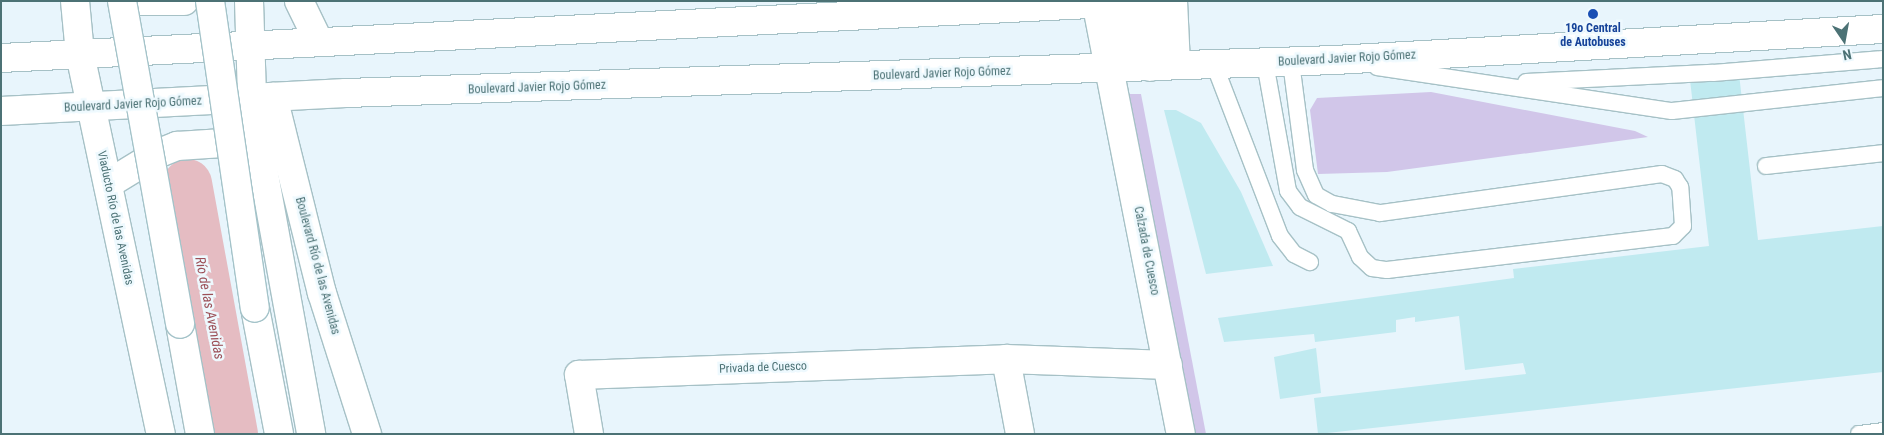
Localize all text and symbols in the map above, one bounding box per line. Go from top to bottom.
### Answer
marker: 19o Central de Autobuses [1587,8,1599,20]
north arrow [1819,15,1869,65]
place label: 19o Central de Autobuses [1560,22,1626,50]
text: N [1841,46,1853,63]
street label: Boulevard Javier Rojo Gómez [1278,48,1416,70]
street label: Boulevard Javier Rojo Gómez [873,64,1011,84]
street label: Boulevard Javier Rojo Gómez [468,78,606,98]
street label: Boulevard Javier Rojo Gómez [64,94,202,116]
street label: Viaducto Río de las Avenidas [94,150,136,286]
street label: Boulevard Río de las Avenidas [292,196,342,336]
street label: Calzada de Cuesco [1130,205,1162,297]
water label: Río de las Avenidas [192,255,228,361]
street label: Privada de Cuesco [719,359,807,377]

